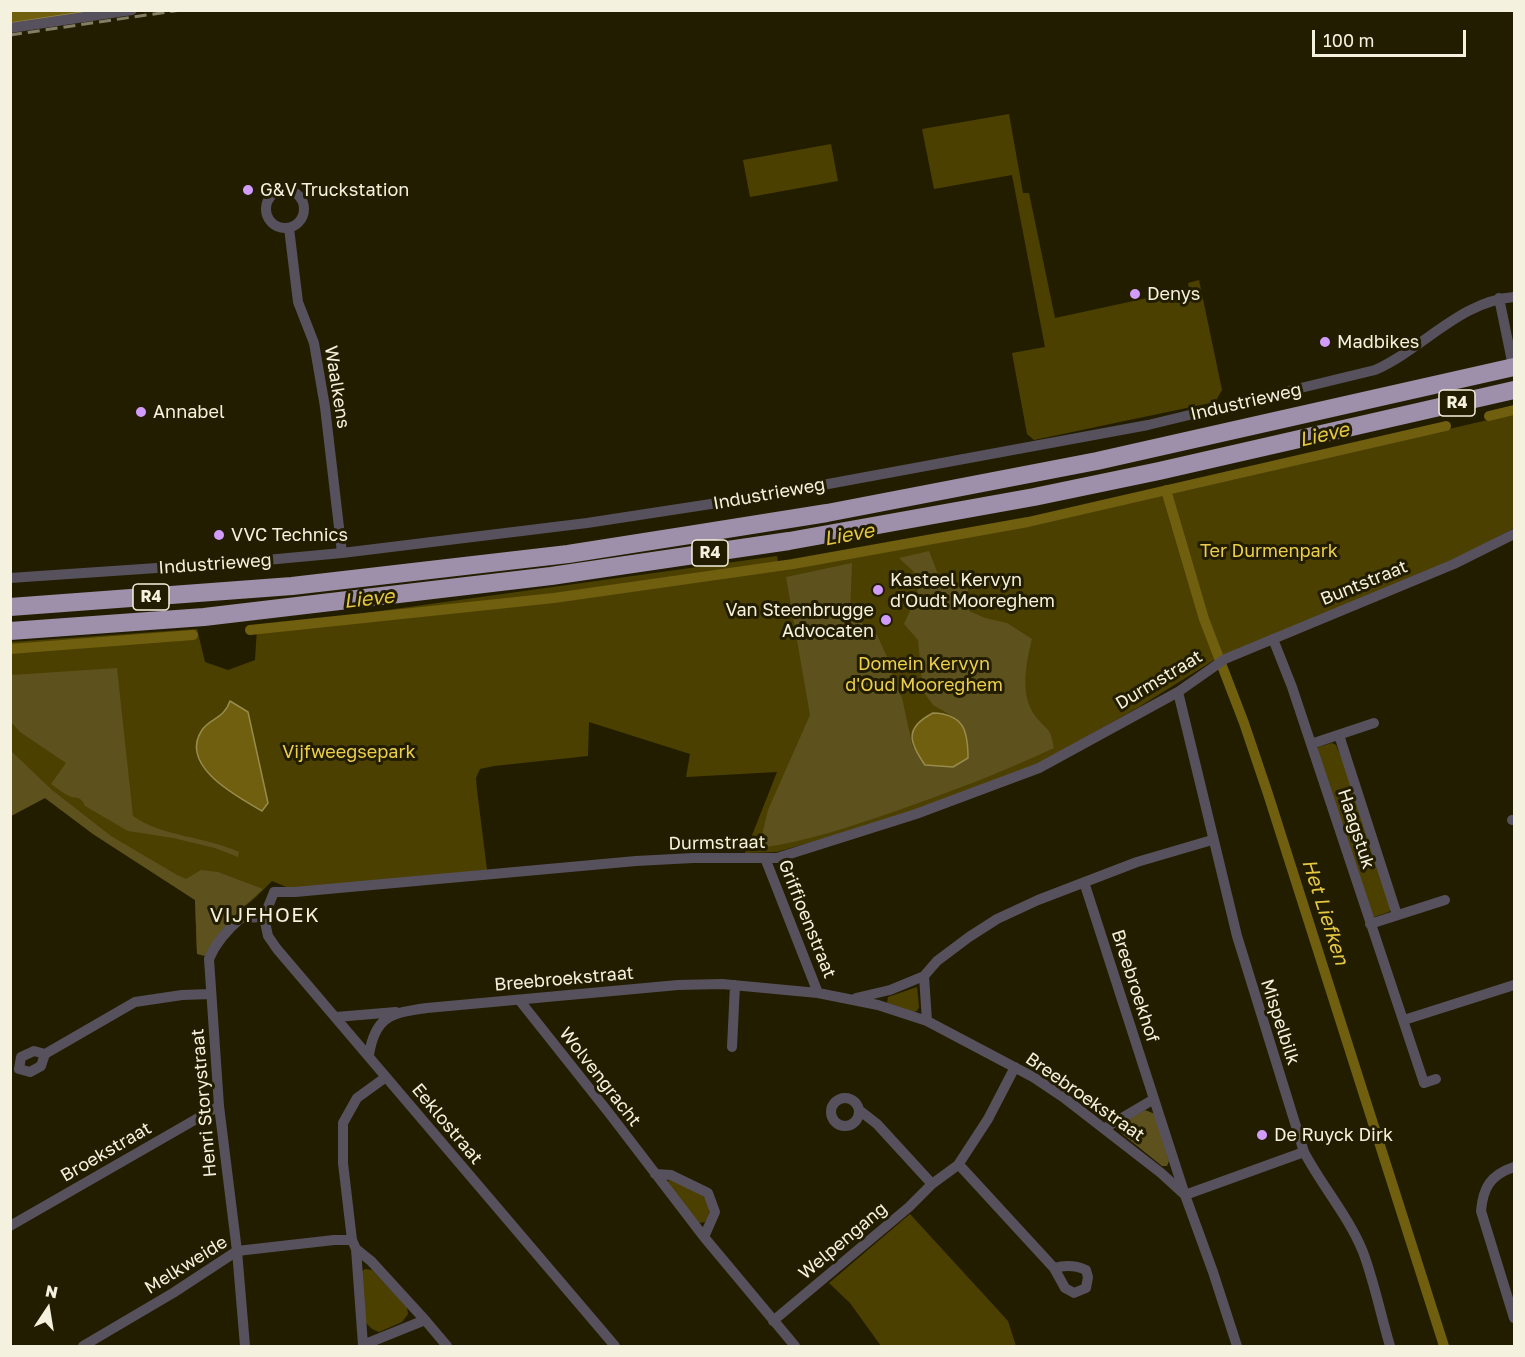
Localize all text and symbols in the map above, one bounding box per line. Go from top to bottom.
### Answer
scale bar [1315,18,1470,56]
text: 100 m [1323,29,1374,51]
place label: G&V Truckstation [260,179,409,201]
marker: G&V Truckstation [241,183,255,197]
place label: Denys [1147,283,1200,305]
marker: Denys [1128,287,1142,301]
place label: Madbikes [1337,331,1419,353]
marker: Madbikes [1318,335,1332,349]
street label: Waalkens [320,344,354,430]
street label: Industrieweg [1188,379,1304,425]
road number: R4 [1439,390,1475,416]
place label: Annabel [153,401,225,423]
marker: Annabel [134,405,148,419]
water label: Lieve [1297,418,1351,452]
street label: Industrieweg [711,474,827,514]
water label: Lieve [822,519,876,551]
place label: VVC Technics [231,524,348,546]
marker: VVC Technics [212,528,226,542]
road number: R4 [692,540,728,566]
park label: Ter Durmenpark [1200,540,1338,562]
street label: Industrieweg [158,549,272,579]
street label: Buntstraat [1317,556,1411,610]
place label: Kasteel Kervyn d'Oudt Mooreghem [890,569,1055,612]
marker: Kasteel Kervyn d'Oudt Mooreghem [871,583,885,597]
road number: R4 [133,584,169,610]
water label: Lieve [343,584,395,614]
place label: Van Steenbrugge Advocaten [725,599,874,642]
marker: Van Steenbrugge Advocaten [879,613,893,627]
street label: Durmstraat [1112,646,1206,714]
park label: Domein Kervyn d'Oud Mooreghem [845,653,1003,696]
park label: Vijfweegsepark [282,741,416,763]
street label: Haagstuk [1333,786,1379,872]
street label: Durmstraat [668,831,766,855]
water label: Het Liefken [1297,856,1353,968]
street label: Griffioenstraat [773,857,841,981]
district label: VIJFHOEK [210,904,320,928]
street label: Breebroekhof [1107,927,1163,1045]
street label: Breebroekstraat [493,962,635,996]
street label: Mispelbilk [1256,976,1304,1068]
street label: Wolvengracht [555,1023,645,1131]
street label: Henri Storystraat [187,1028,221,1178]
street label: Breebroekstraat [1021,1048,1149,1146]
street label: Eeklostraat [407,1079,487,1169]
street label: Broekstraat [57,1117,155,1187]
place label: De Ruyck Dirk [1274,1124,1393,1146]
marker: De Ruyck Dirk [1255,1128,1269,1142]
street label: Welpengang [794,1198,892,1284]
street label: Melkweide [141,1231,231,1299]
north arrow [18,1279,78,1339]
text: N [44,1280,60,1302]

